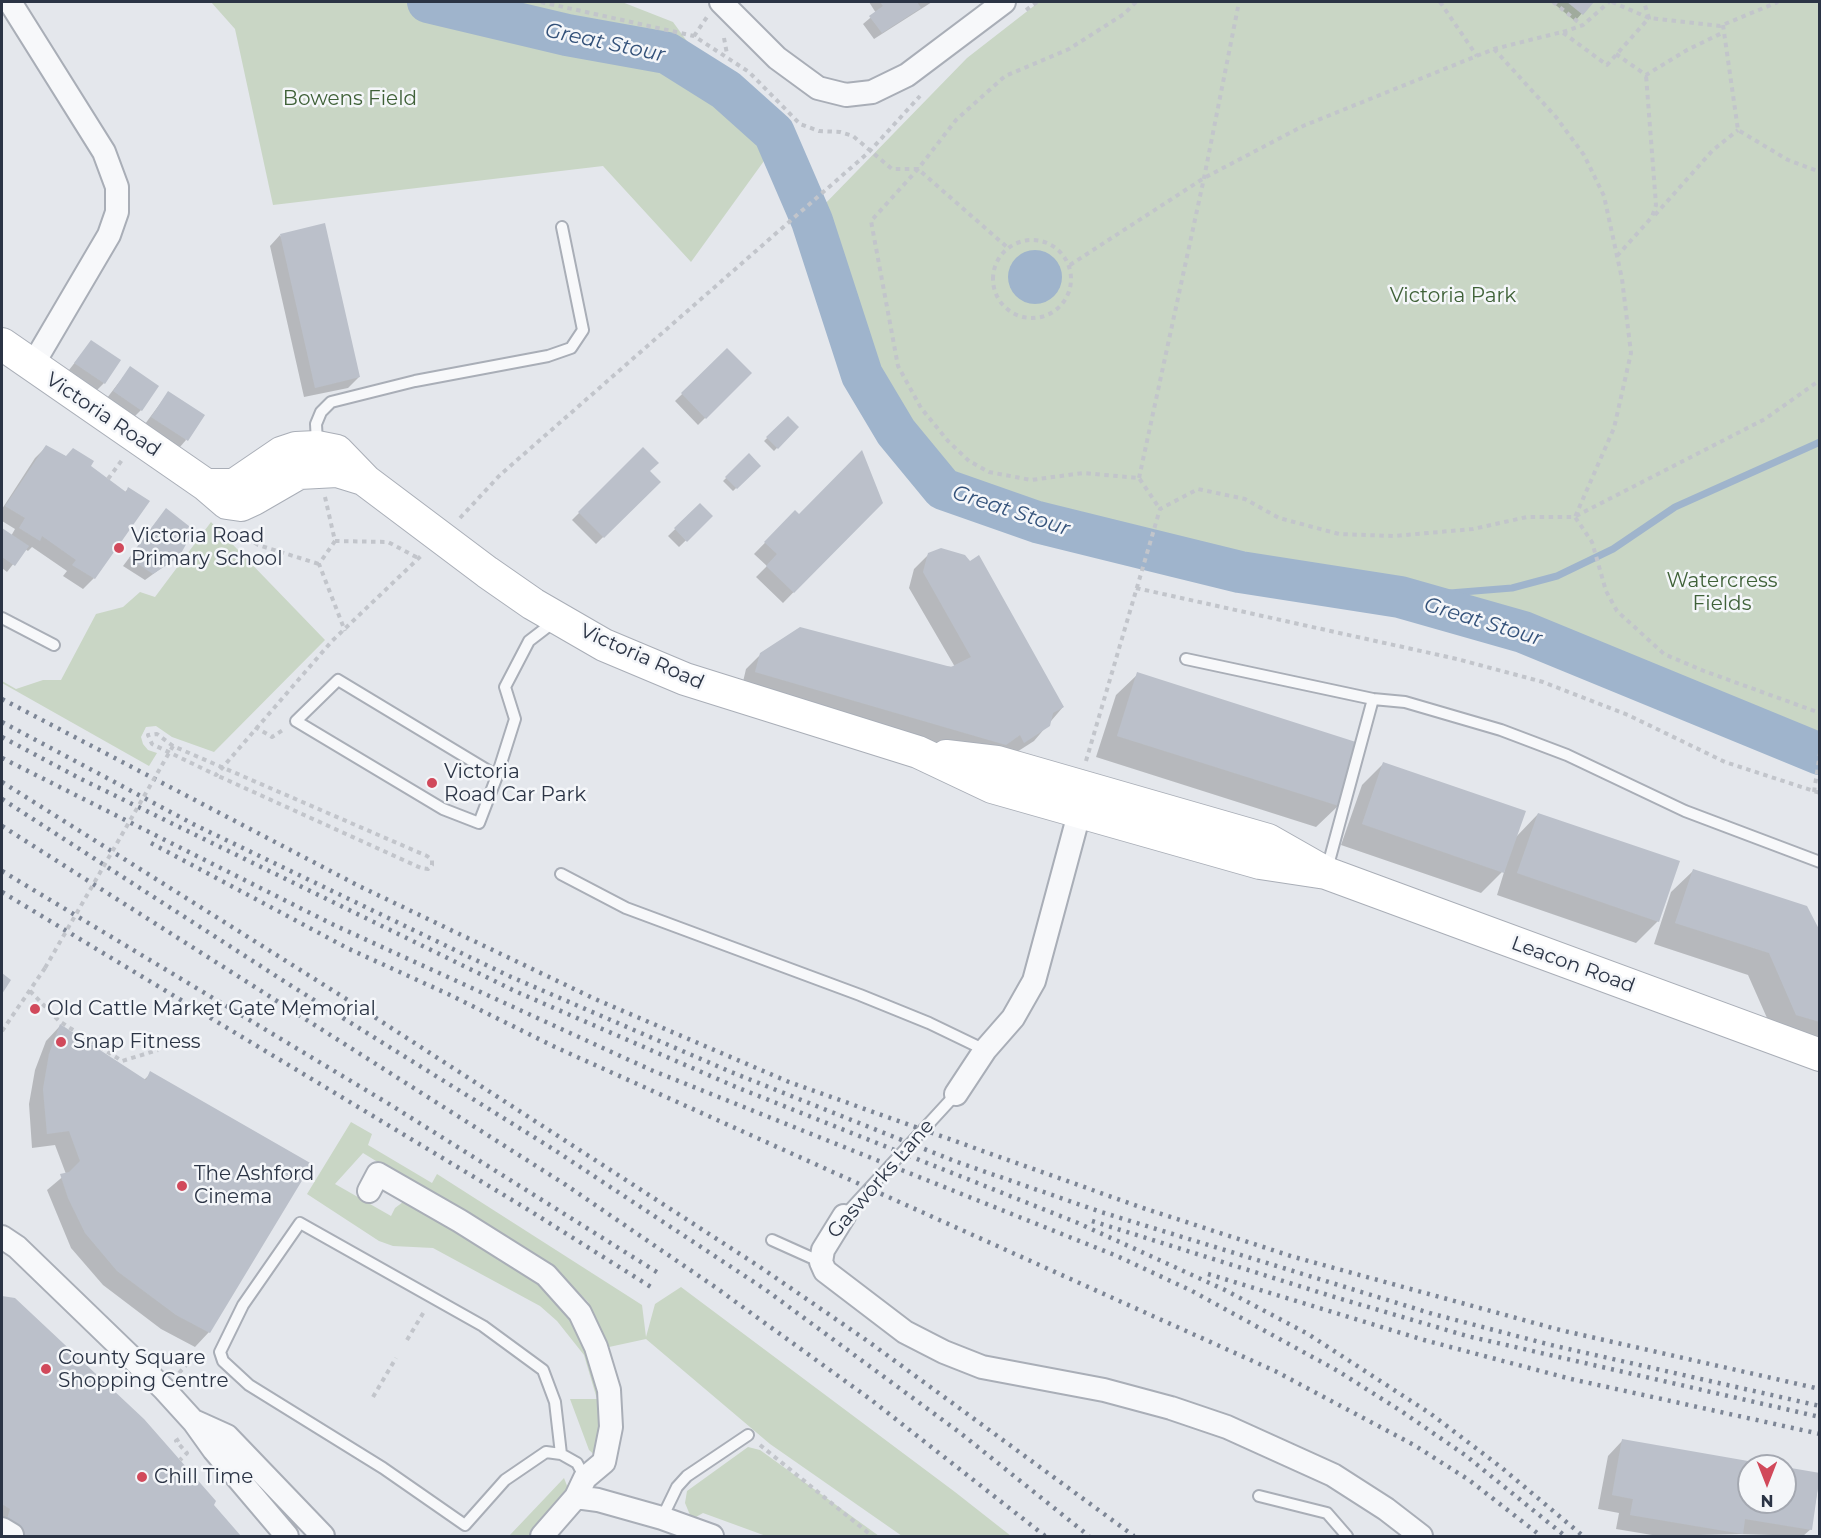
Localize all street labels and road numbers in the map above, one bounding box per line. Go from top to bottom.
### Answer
street label: Victoria Road [41,368,165,462]
street label: Victoria Road [576,619,708,695]
street label: Leacon Road [1508,932,1638,998]
street label: Gasworks Lane [823,1114,939,1244]

